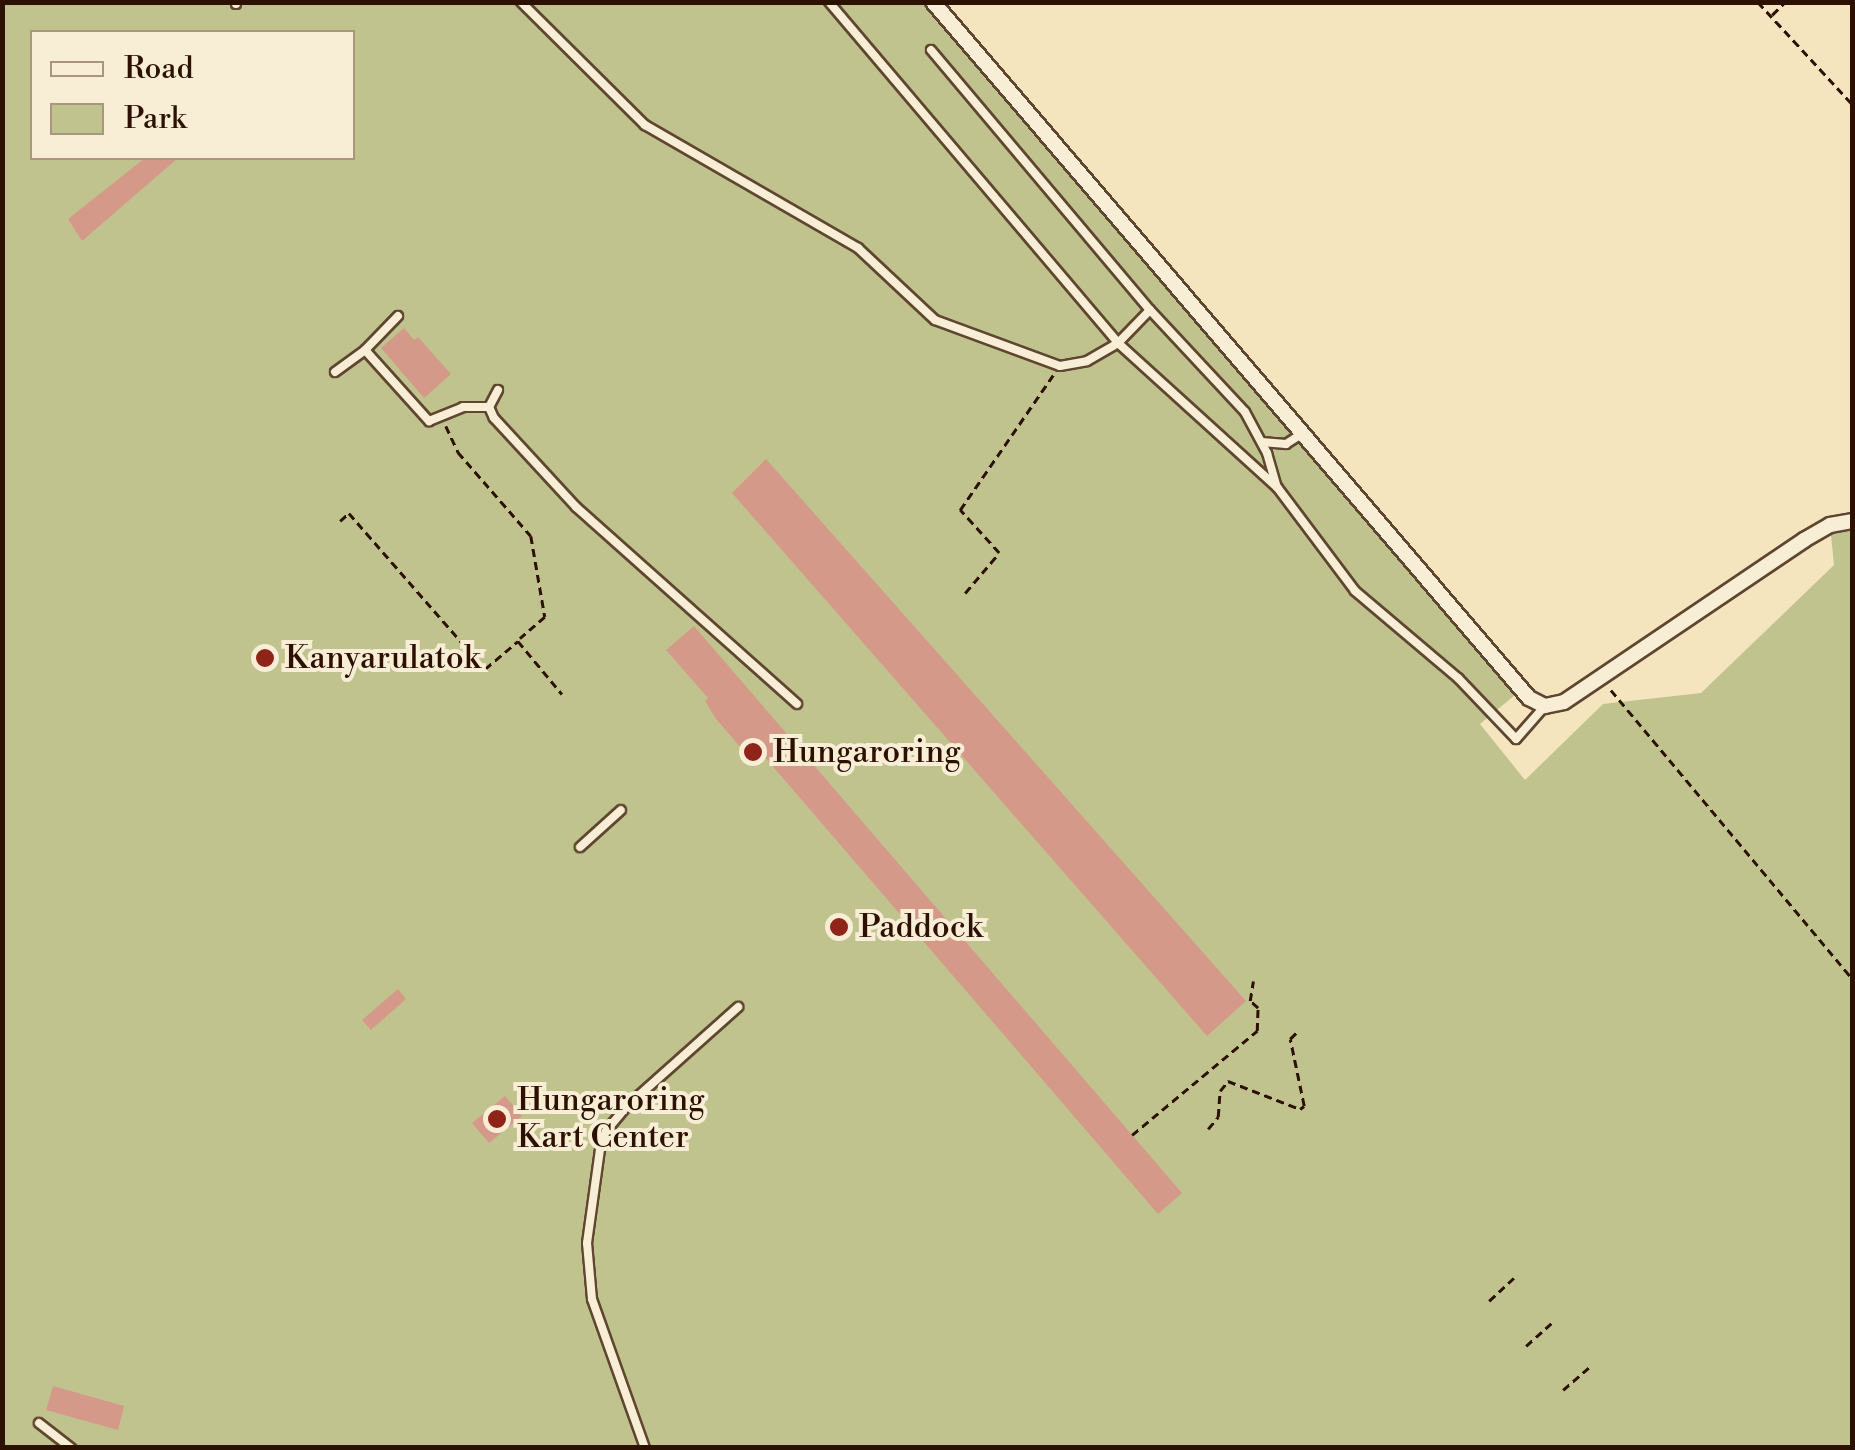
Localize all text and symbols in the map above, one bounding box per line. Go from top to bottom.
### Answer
legend [30,30,355,160]
text: Road [124,50,194,88]
text: Park [124,100,186,138]
place label: Kanyarulatok [285,639,480,677]
marker: Kanyarulatok [254,647,276,669]
place label: Hungaroring [773,733,961,771]
marker: Hungaroring [742,741,764,763]
place label: Paddock [859,908,983,946]
marker: Paddock [828,916,850,938]
place label: Hungaroring Kart Center [517,1082,705,1157]
marker: Hungaroring Kart Center [486,1108,508,1130]

